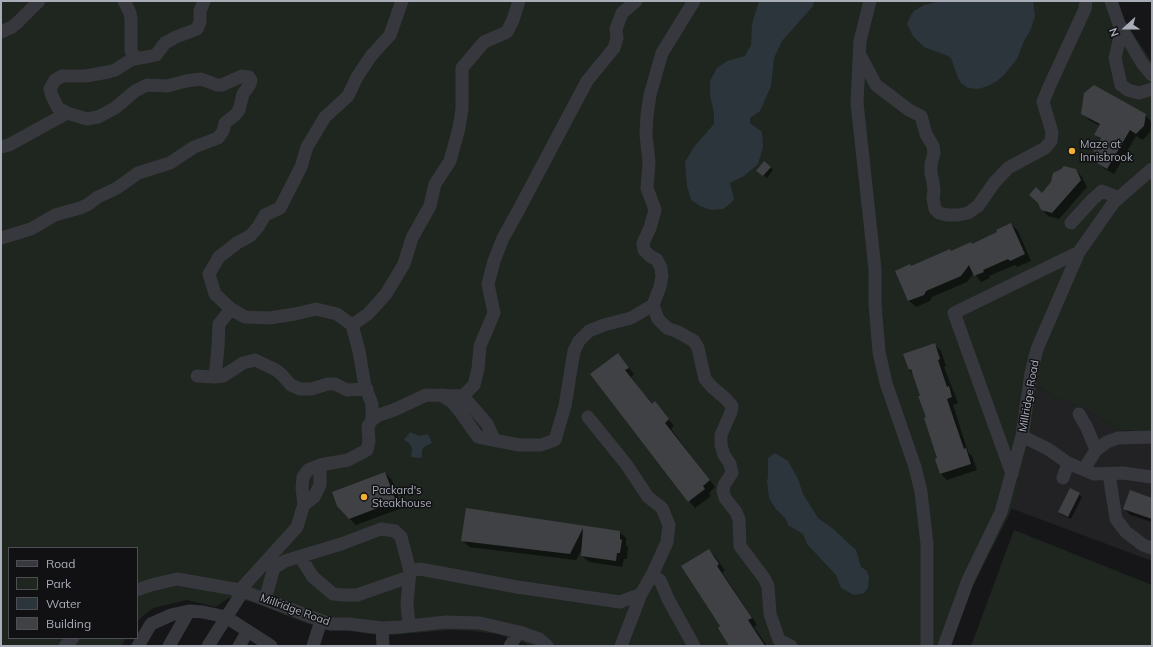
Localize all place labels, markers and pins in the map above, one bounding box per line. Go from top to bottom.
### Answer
place label: Maze at Innisbrook [1080,138,1133,164]
marker: Maze at Innisbrook [1067,146,1077,156]
place label: Packard's Steakhouse [372,484,431,510]
marker: Packard's Steakhouse [359,492,369,502]

